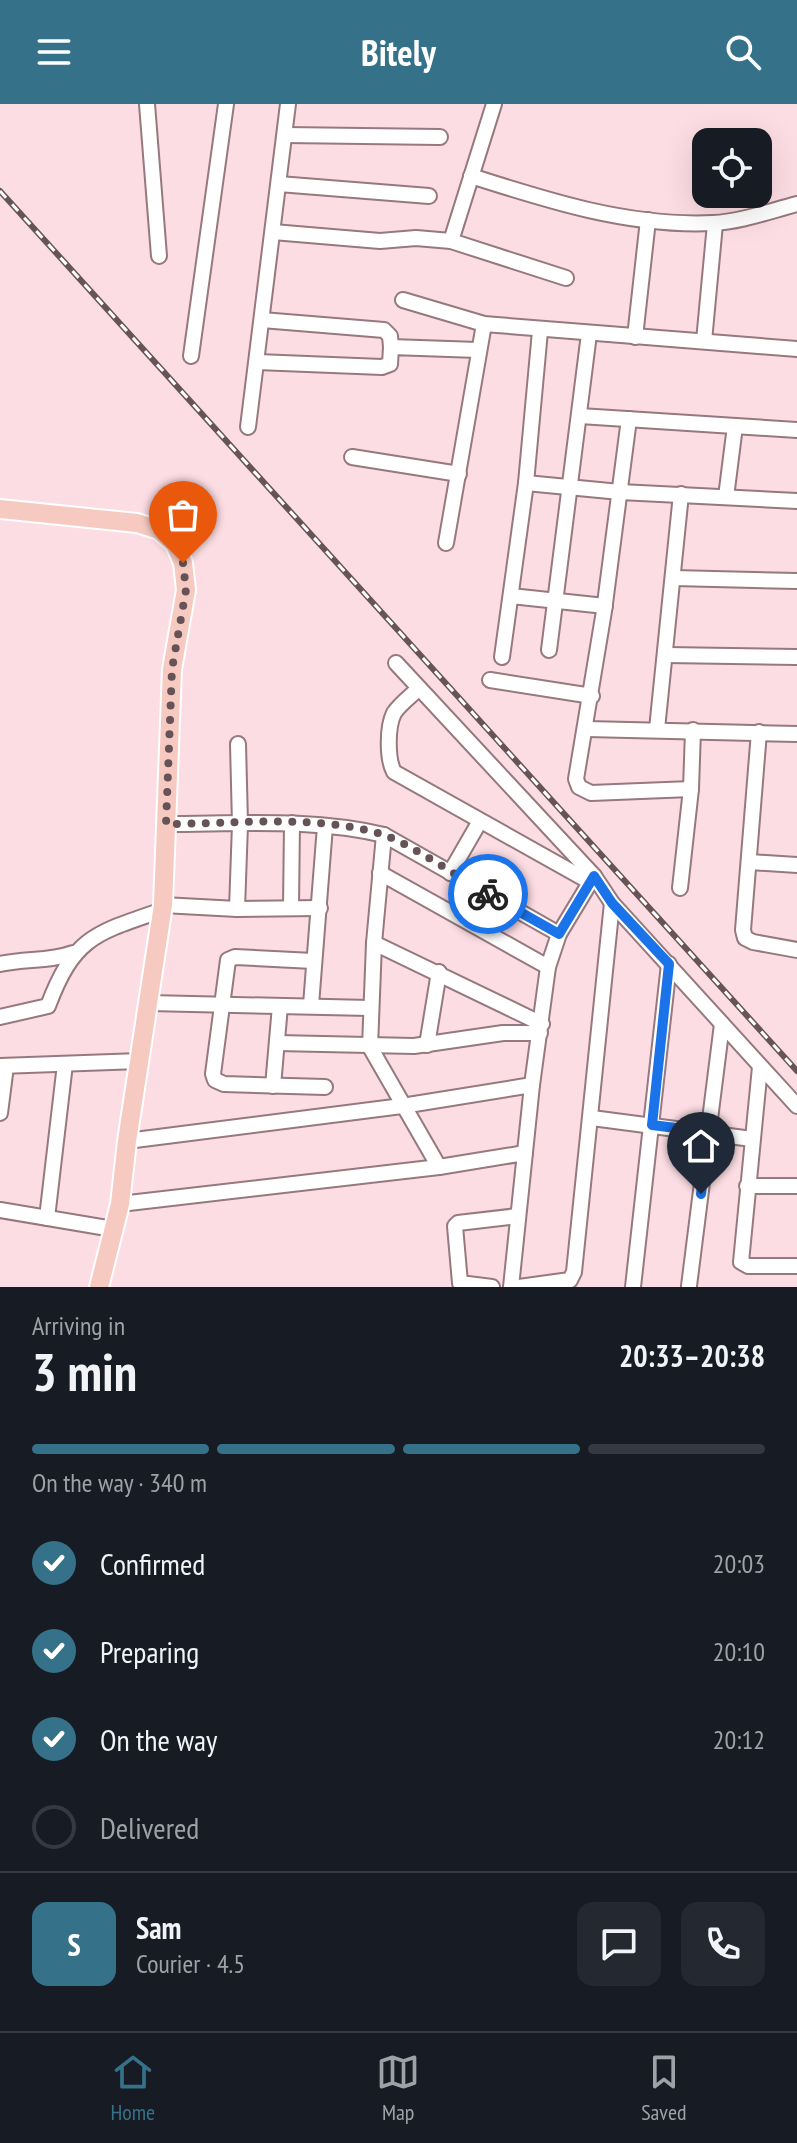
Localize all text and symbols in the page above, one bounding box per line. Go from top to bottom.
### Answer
text: Bitely [361,29,436,76]
icon: menu [32,30,76,74]
icon: search [721,30,765,74]
map controls [692,128,772,208]
button: locate [692,128,772,208]
pin [149,481,217,563]
icon: bag [161,493,205,537]
courier [448,854,528,934]
icon: bike [466,872,510,916]
pin [667,1112,735,1194]
icon: home [679,1124,723,1168]
text: Arriving in [32,1309,125,1342]
text: 20:33–20:38 [619,1336,765,1375]
text: 3 min [32,1338,137,1405]
text: On the way · 340 m [32,1466,207,1499]
icon: check [32,1541,76,1585]
text: Confirmed [100,1544,205,1583]
text: 20:03 [713,1547,765,1580]
icon: check [32,1629,76,1673]
text: Preparing [100,1632,199,1671]
text: 20:10 [713,1635,765,1668]
icon: check [32,1717,76,1761]
text: On the way [100,1720,217,1759]
text: 20:12 [713,1723,765,1756]
text: Delivered [100,1808,199,1847]
button: chat [577,1902,661,1986]
button: phone [681,1902,765,1986]
text: Sam [136,1908,181,1947]
text: S [67,1925,81,1964]
text: Courier · 4.5 [136,1947,245,1980]
tab: Home [110,2050,155,2126]
tab: Map [376,2050,420,2126]
tab: Saved [641,2050,687,2126]

